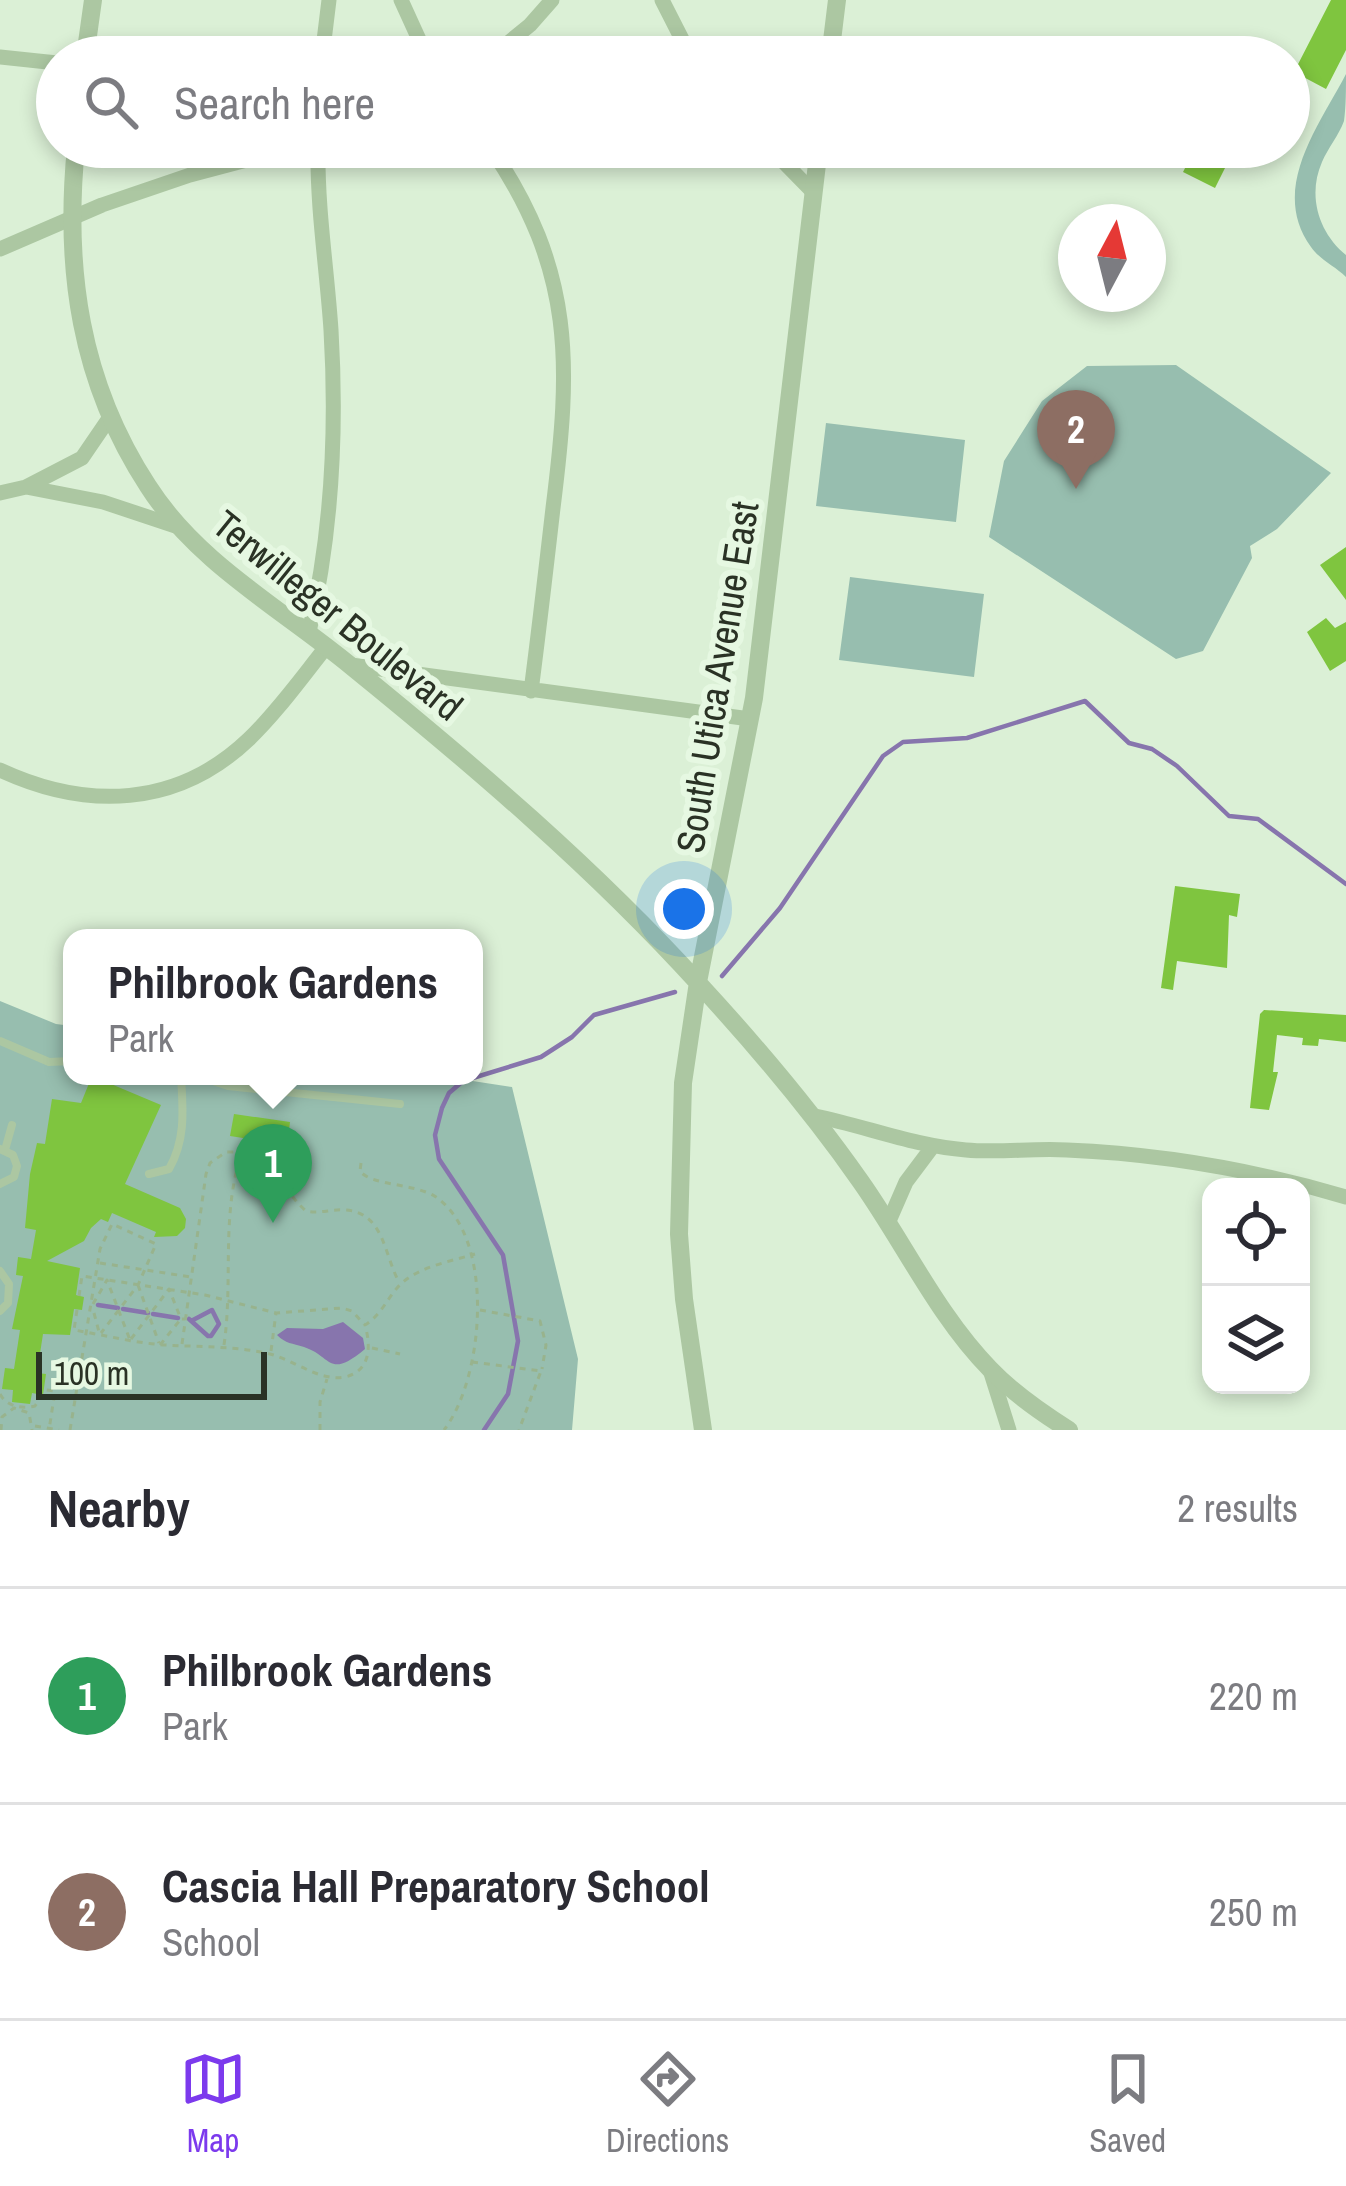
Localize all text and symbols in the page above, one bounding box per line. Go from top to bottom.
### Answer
search box [36,36,1310,168]
icon: search [78,69,144,135]
text: Search here [174,72,375,133]
north arrow [1058,204,1166,312]
pin: 2 [1037,390,1115,489]
street label: South Utica Avenue East [664,497,770,856]
street label: Terwilleger Boulevard [202,498,474,732]
your location [654,879,714,939]
popup [63,929,483,1085]
text: Philbrook Gardens [108,951,438,1012]
text: Park [108,1012,174,1064]
pin: 1 [234,1124,312,1223]
map controls [1202,1178,1310,1394]
button: locate [1202,1178,1310,1286]
button: layers [1202,1286,1310,1394]
scale bar [36,1346,267,1399]
text: 100 m [54,1351,129,1395]
text: Nearby [48,1474,190,1543]
text: 2 results [1177,1482,1298,1534]
text: Philbrook Gardens [162,1639,492,1700]
text: 1 [78,1670,96,1722]
text: 220 m [1209,1670,1298,1722]
text: Park [162,1700,228,1752]
text: Cascia Hall Preparatory School [162,1855,710,1916]
text: 2 [78,1886,96,1938]
text: 250 m [1209,1886,1298,1938]
text: School [162,1916,260,1968]
tab: Map [180,2046,246,2162]
tab: Directions [606,2046,729,2162]
tab: Saved [1089,2046,1166,2162]

